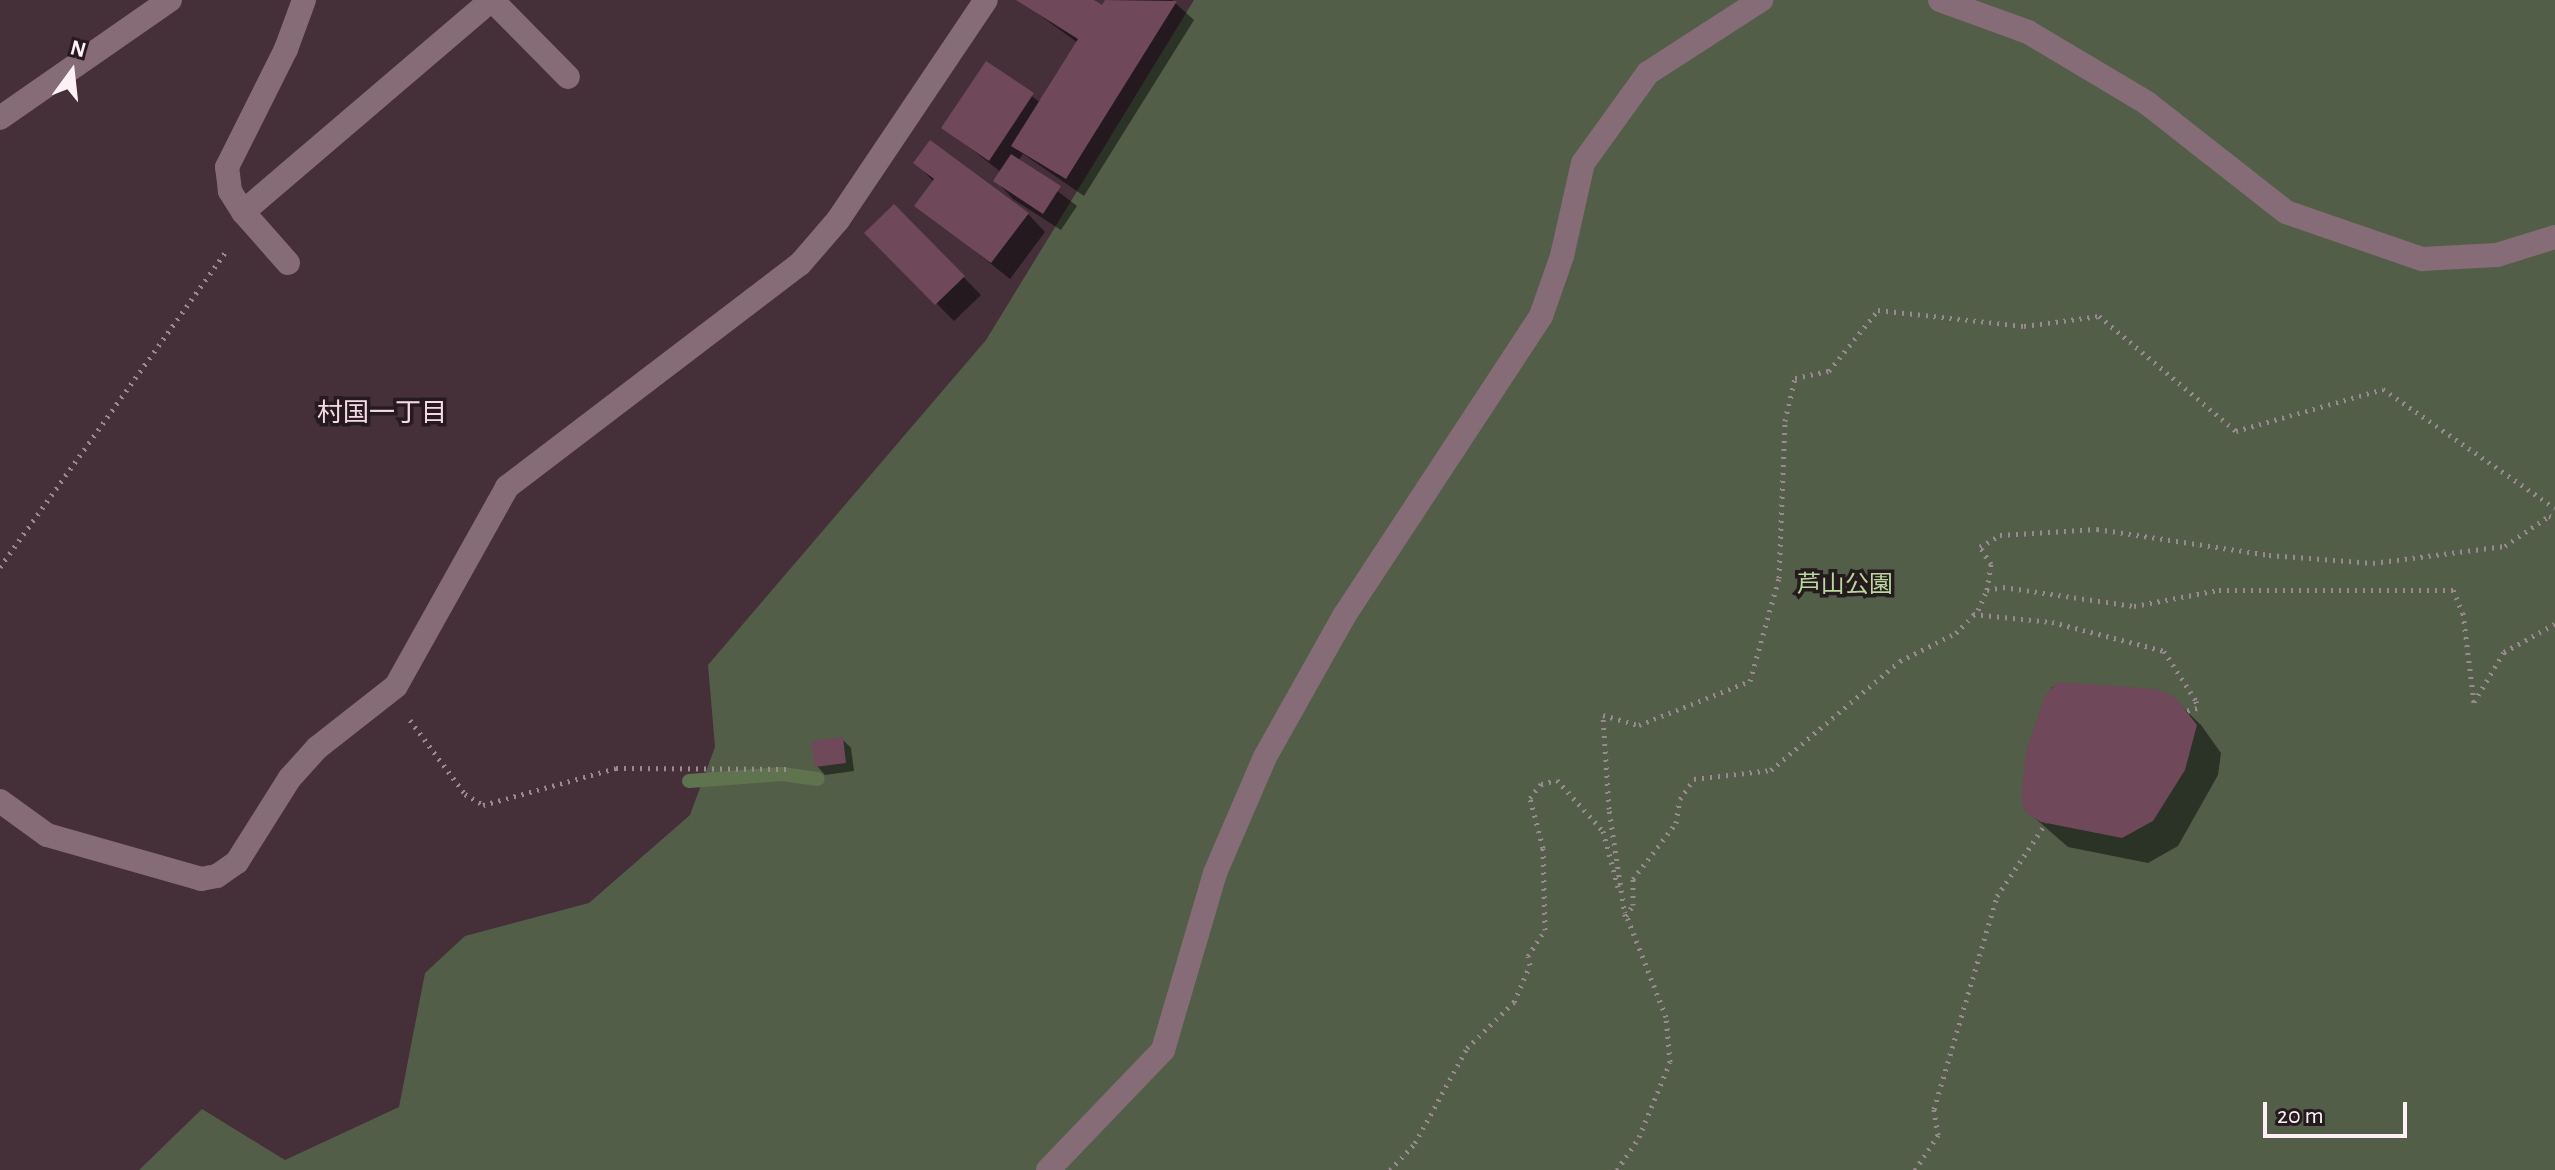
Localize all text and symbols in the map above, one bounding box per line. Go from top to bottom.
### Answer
north arrow [32,32,112,112]
text: N [68,36,88,61]
district label: 村国一丁目 [317,398,447,430]
park label: 芦山公園 [1797,572,1893,600]
scale bar [2267,1086,2411,1136]
text: 20 m [2277,1104,2324,1128]

